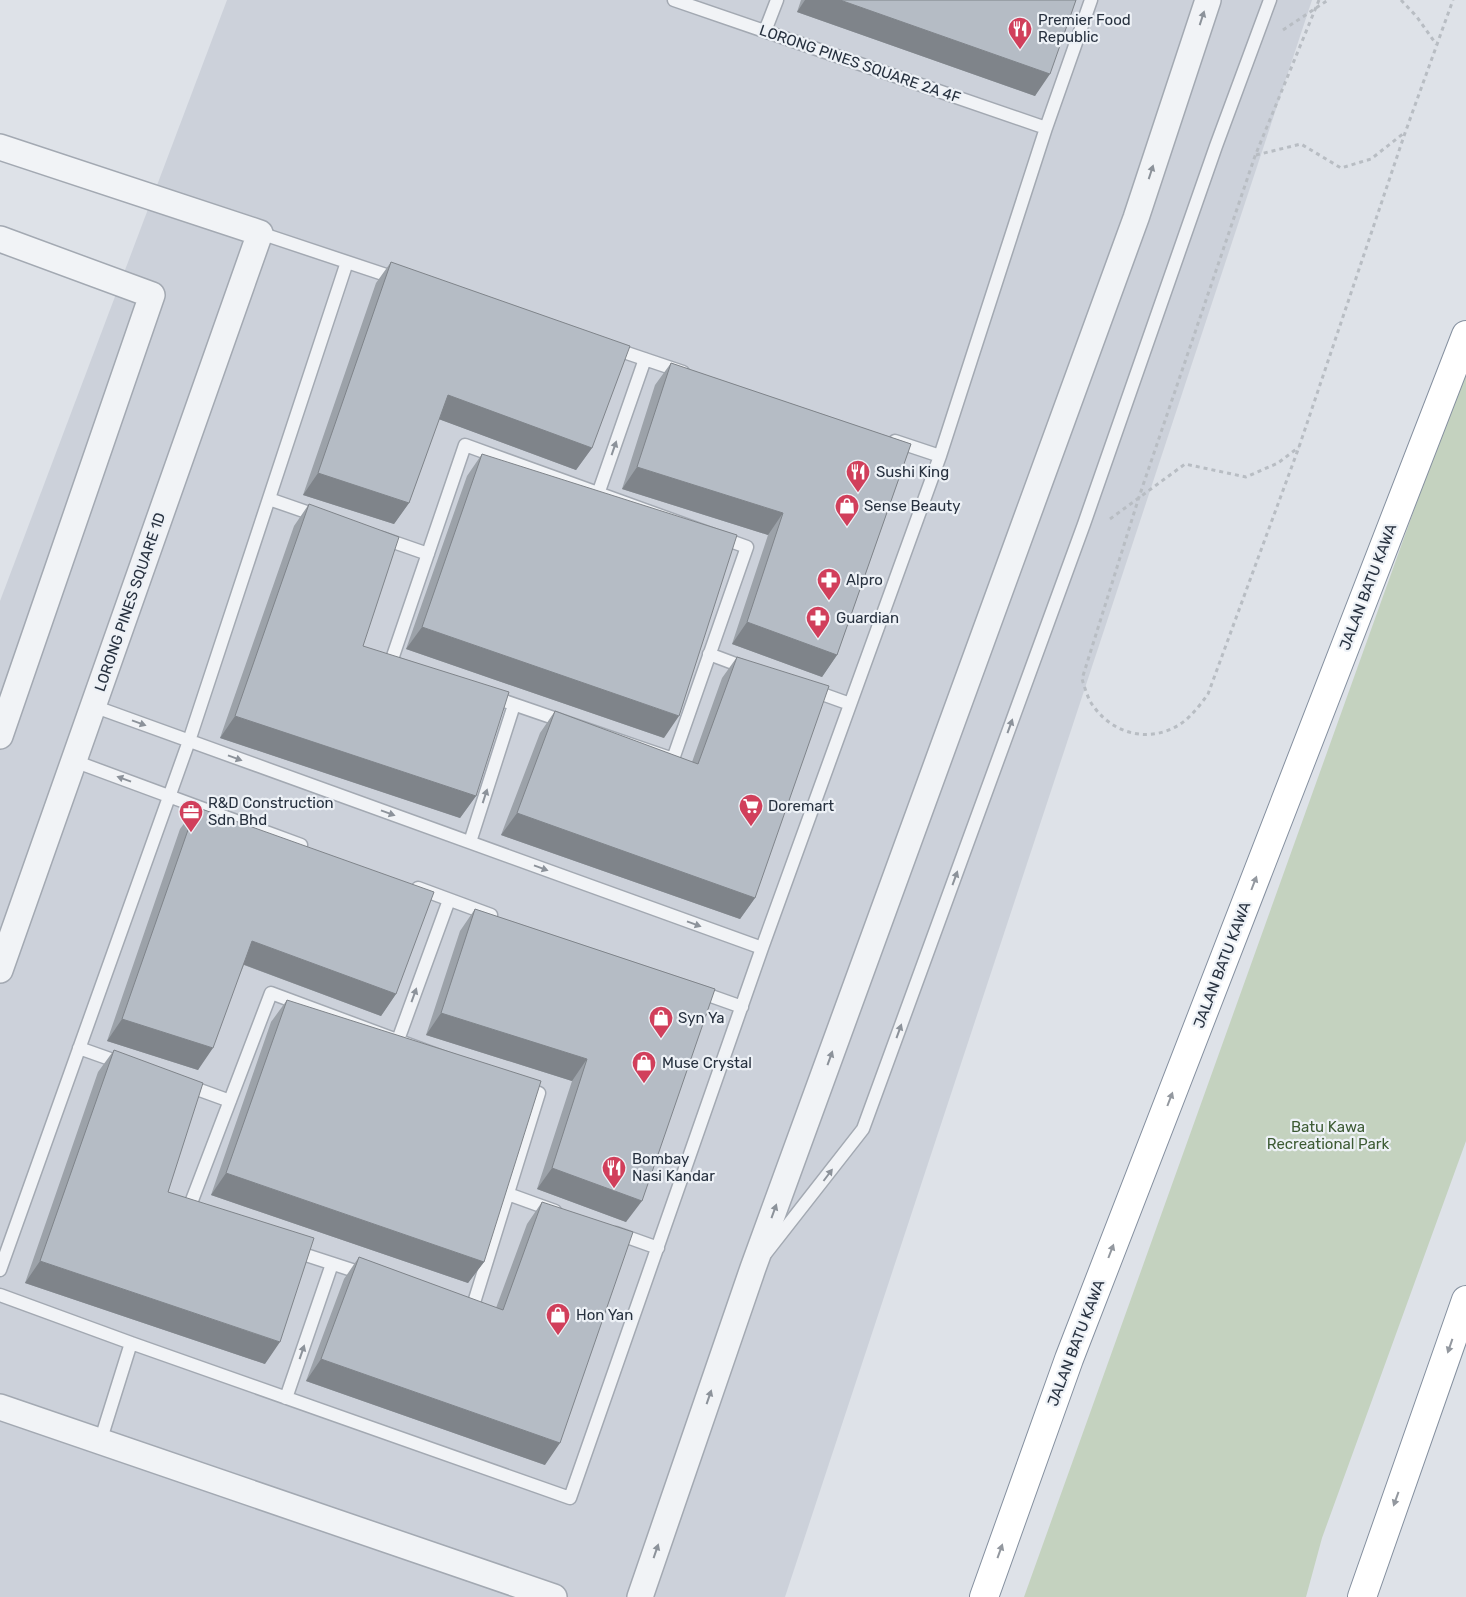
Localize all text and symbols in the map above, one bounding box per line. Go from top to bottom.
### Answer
one-way arrow [1199,10,1206,25]
place label: Premier Food Republic [1038,11,1131,46]
restaurant icon: Premier Food Republic [1007,16,1033,50]
street label: LORONG PINES SQUARE 2A 4F [757,21,963,107]
one-way arrow [1148,164,1156,179]
one-way arrow [611,440,619,455]
restaurant icon: Sushi King [845,459,871,493]
place label: Sushi King [876,463,949,481]
shop icon: Sense Beauty [834,493,860,527]
place label: Sense Beauty [864,497,960,515]
street label: LORONG PINES SQUARE 1D [91,510,169,694]
street label: JALAN BATU KAWA [1336,521,1400,653]
pharmacy icon: Alpro [816,567,842,601]
place label: Alpro [846,571,883,589]
pharmacy icon: Guardian [805,605,831,639]
place label: Guardian [836,609,899,627]
one-way arrow [1006,718,1014,733]
one-way arrow [132,719,147,727]
one-way arrow [228,754,243,762]
one-way arrow [116,775,131,782]
one-way arrow [481,788,489,803]
supermarket icon: Doremart [738,793,764,827]
place label: R&D Construction Sdn Bhd [208,794,334,829]
place label: Doremart [768,797,834,815]
office icon: R&D Construction Sdn Bhd [178,799,204,833]
one-way arrow [381,809,396,817]
one-way arrow [534,864,549,872]
one-way arrow [952,871,959,886]
one-way arrow [1251,875,1258,890]
street label: JALAN BATU KAWA [1190,899,1254,1031]
one-way arrow [686,921,701,928]
one-way arrow [411,987,418,1002]
shop icon: Syn Ya [648,1005,674,1039]
place label: Syn Ya [678,1009,724,1027]
one-way arrow [895,1023,903,1038]
shop icon: Muse Crystal [631,1050,657,1084]
one-way arrow [827,1051,834,1066]
place label: Muse Crystal [662,1054,752,1072]
one-way arrow [1166,1092,1174,1107]
park label: Batu Kawa Recreational Park [1267,1118,1390,1153]
place label: Bombay Nasi Kandar [632,1150,715,1185]
restaurant icon: Bombay Nasi Kandar [601,1155,627,1189]
one-way arrow [822,1169,833,1182]
one-way arrow [770,1203,778,1218]
one-way arrow [1107,1243,1115,1258]
street label: JALAN BATU KAWA [1044,1277,1108,1409]
shop icon: Hon Yan [545,1302,571,1336]
place label: Hon Yan [576,1306,633,1324]
one-way arrow [1446,1339,1454,1354]
one-way arrow [299,1344,306,1359]
one-way arrow [706,1390,713,1405]
one-way arrow [1392,1492,1399,1507]
one-way arrow [652,1543,660,1558]
one-way arrow [996,1543,1004,1558]

